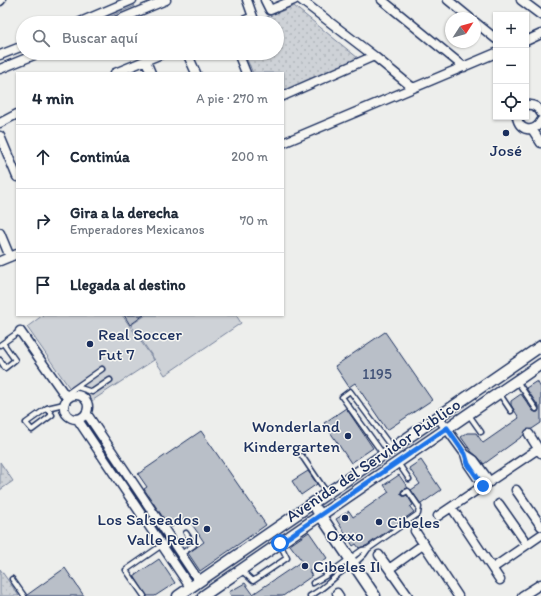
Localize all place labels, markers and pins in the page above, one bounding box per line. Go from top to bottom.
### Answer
marker: José [501,128,511,138]
place label: José [490,140,522,160]
place label: Real Soccer Fut 7 [98,324,182,364]
marker: Real Soccer Fut 7 [85,339,95,349]
place label: Wonderland Kindergarten [243,416,341,456]
marker: Wonderland Kindergarten [343,431,353,441]
place label: Los Salseados Valle Real [97,509,199,549]
place label: Cibeles [387,512,440,532]
marker: Oxxo [340,513,350,523]
marker: Cibeles [374,517,384,527]
marker: Los Salseados Valle Real [202,524,212,534]
place label: Oxxo [326,525,364,545]
place label: Cibeles II [313,556,380,576]
marker: Cibeles II [300,561,310,571]

